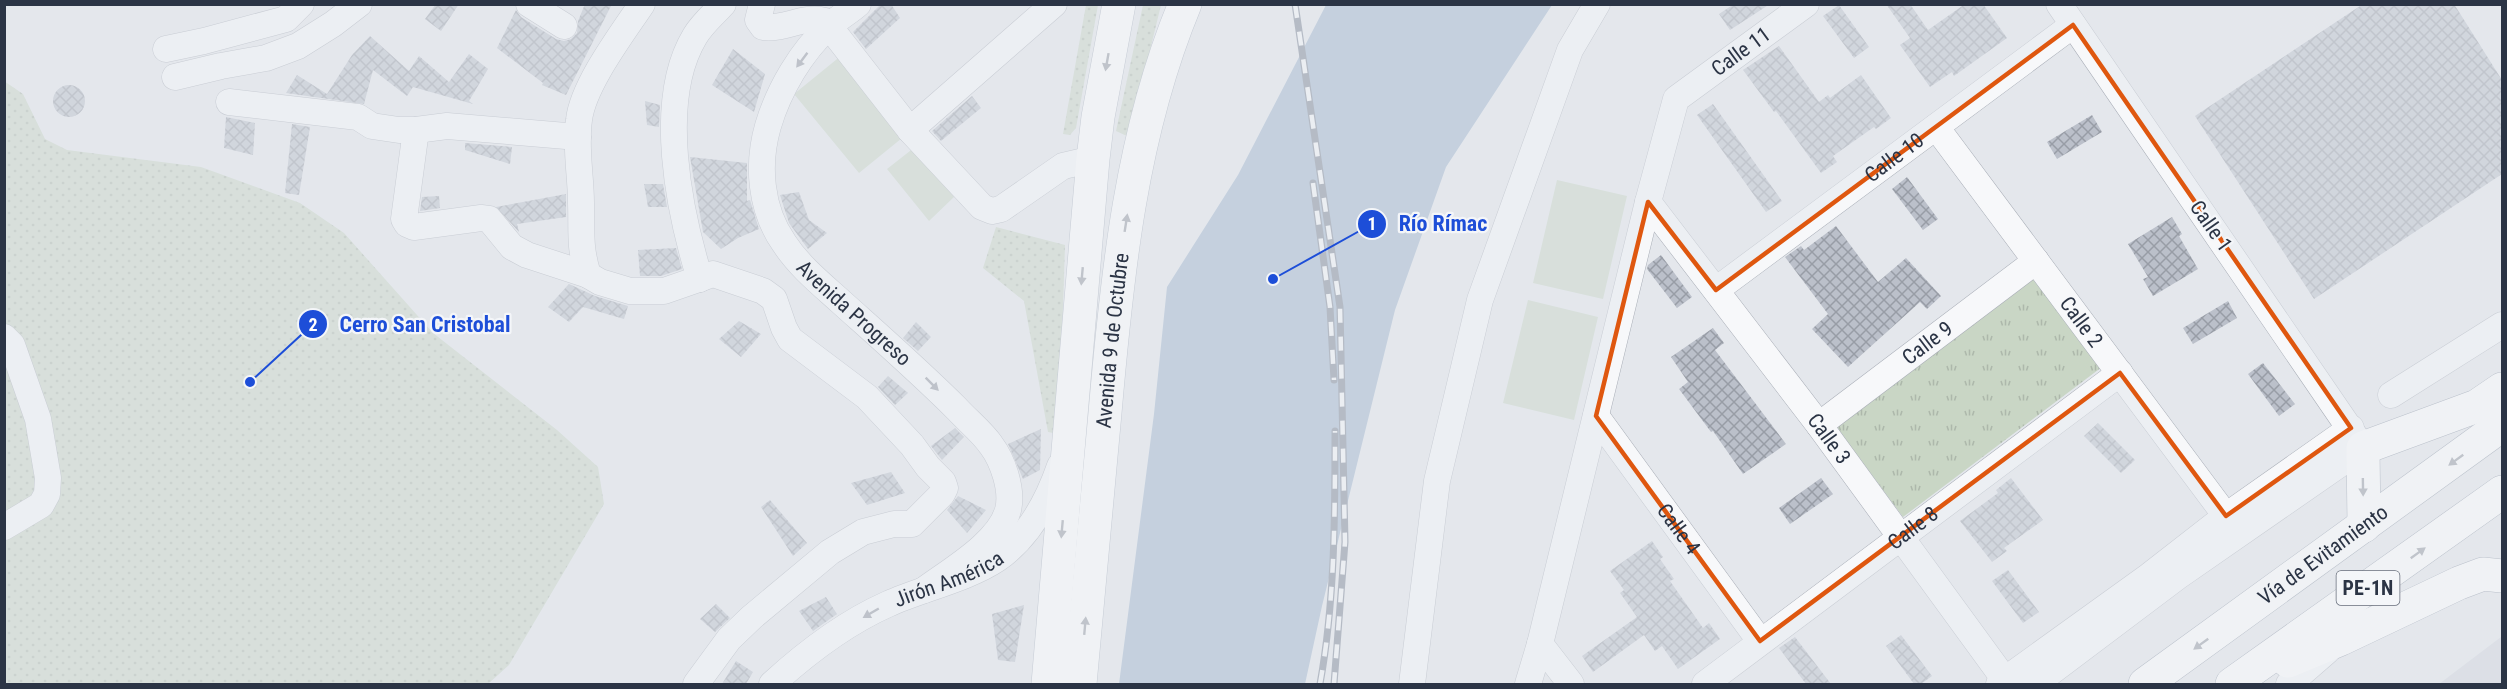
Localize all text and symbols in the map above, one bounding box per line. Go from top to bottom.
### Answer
street label: Calle 11 [1707,22,1775,81]
one-way arrow [796,51,808,67]
one-way arrow [1102,52,1111,71]
street label: Calle 10 [1860,128,1928,187]
street label: Calle 1 [2185,196,2237,256]
callout: Río Rímac [1357,204,1500,244]
text: Río Rímac [1399,211,1487,236]
text: 1 [1367,213,1377,234]
one-way arrow [1122,214,1131,233]
street label: Avenida 9 de Octubre [1092,251,1134,429]
street label: Avenida Progreso [792,255,916,371]
one-way arrow [1077,267,1087,286]
street label: Calle 2 [2055,292,2108,352]
callout: Cerro San Cristobal [298,304,523,344]
text: Cerro San Cristobal [340,312,510,337]
text: 2 [308,314,318,335]
street label: Calle 9 [1898,316,1957,370]
one-way arrow [924,377,938,391]
street label: Calle 3 [1803,409,1855,469]
one-way arrow [2448,454,2464,466]
one-way arrow [2359,477,2368,496]
street label: Calle 4 [1652,499,1705,559]
street label: Vía de Evitamiento [2254,500,2393,610]
street label: Calle 8 [1883,501,1943,555]
one-way arrow [1057,520,1067,539]
street label: Jirón América [891,546,1008,612]
one-way arrow [2411,547,2426,559]
road number: PE-1N [2336,571,2400,605]
one-way arrow [862,608,879,618]
one-way arrow [1080,617,1090,636]
one-way arrow [2193,638,2209,650]

